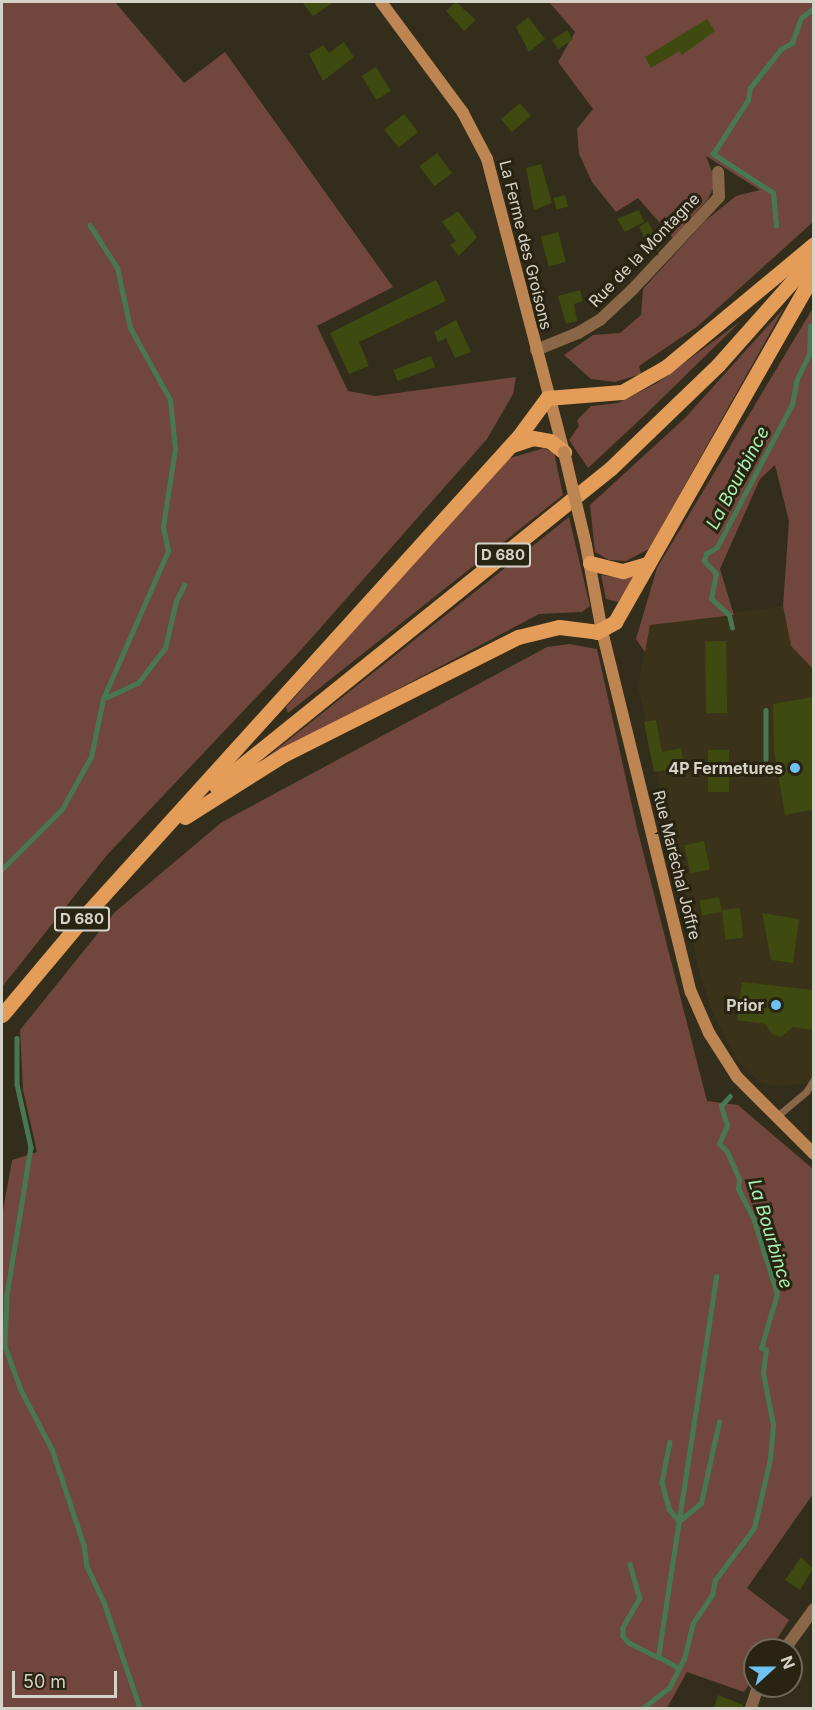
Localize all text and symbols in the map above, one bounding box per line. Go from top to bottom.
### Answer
street label: La Ferme des Groisons [496,158,556,332]
street label: Rue de la Montagne [585,189,703,311]
water label: La Bourbince [702,423,774,533]
road number: D 680 [474,543,532,567]
place label: 4P Fermetures [668,758,783,778]
marker: 4P Fermetures [788,761,802,775]
street label: Rue Maréchal Joffre [649,788,705,942]
road number: D 680 [54,907,110,931]
place label: Prior [726,995,764,1015]
marker: Prior [769,998,783,1012]
water label: La Bourbince [743,1177,797,1291]
north arrow [743,1638,803,1698]
text: N [776,1653,799,1672]
scale bar [15,1659,120,1697]
text: 50 m [23,1671,66,1692]

